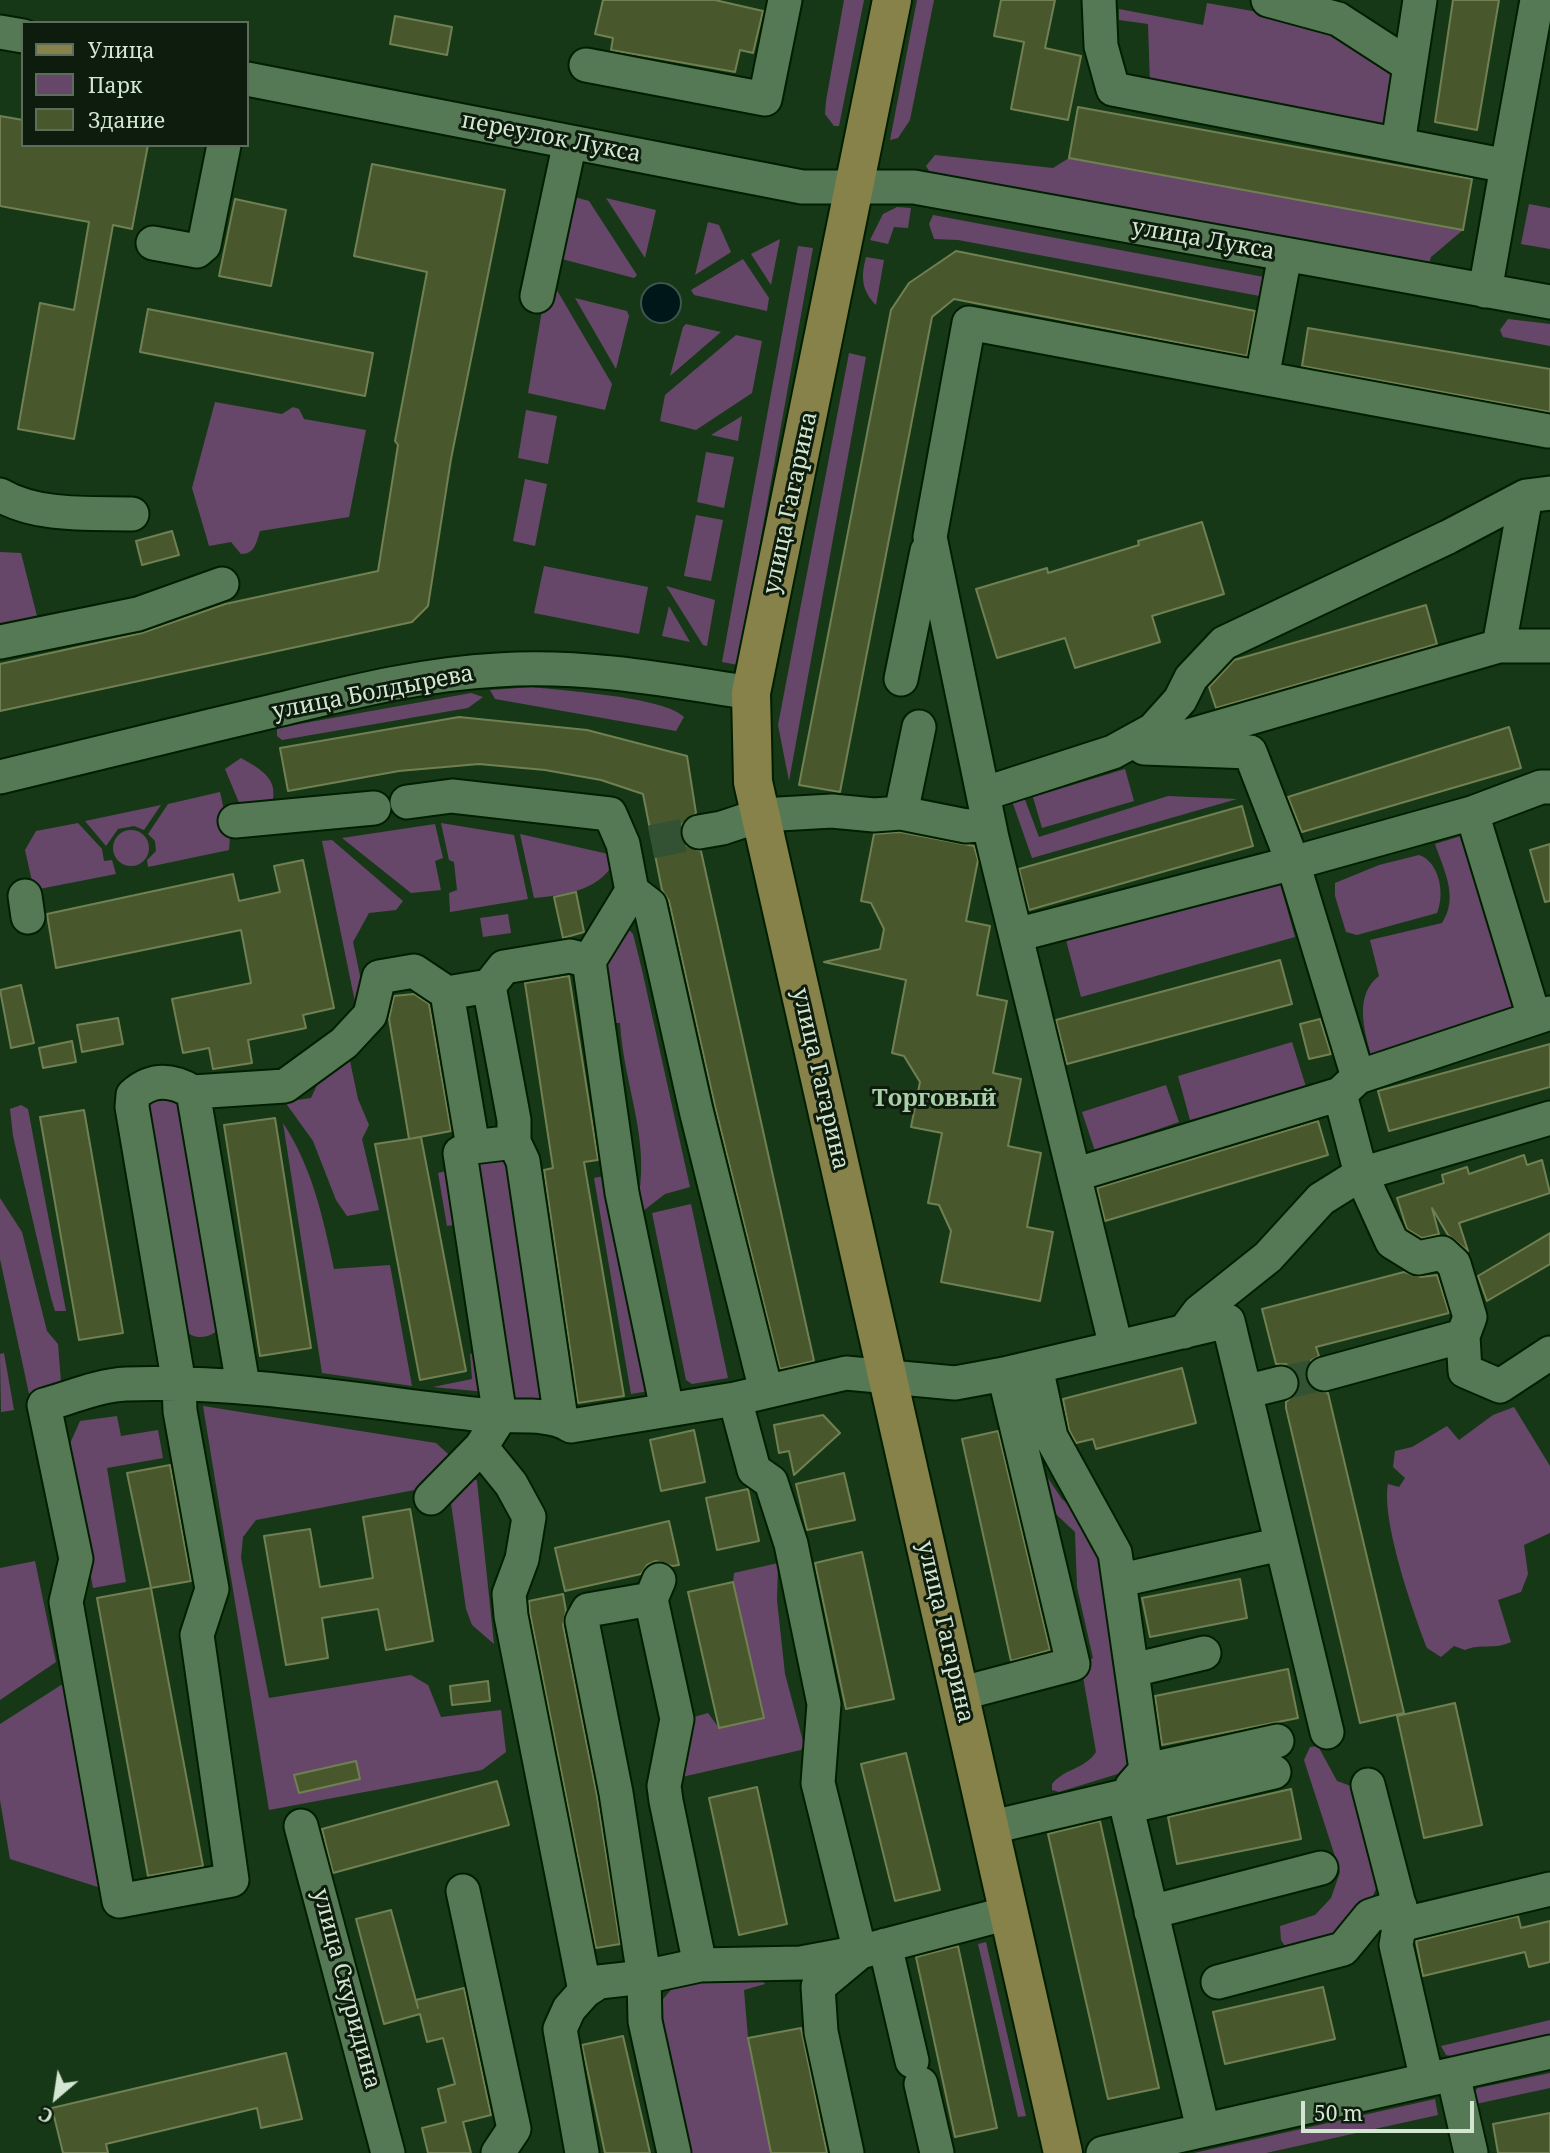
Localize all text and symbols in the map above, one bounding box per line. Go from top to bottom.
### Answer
legend [21,21,248,147]
text: Улица [88,36,155,64]
text: Парк [88,71,142,99]
text: Здание [88,106,165,134]
street label: переулок Лукса [459,107,643,169]
street label: улица Лукса [1129,214,1277,266]
street label: улица Гагарина [758,409,824,597]
street label: улица Болдырева [270,660,476,726]
street label: улица Гагарина [786,985,854,1173]
district label: Торговый [872,1085,996,1113]
street label: улица Гагарина [911,1538,979,1726]
street label: улица Скуридина [306,1886,386,2092]
north arrow [21,2062,91,2132]
scale bar [1305,2086,1478,2130]
text: 50 m [1314,2099,1363,2127]
text: С [34,2101,58,2130]

